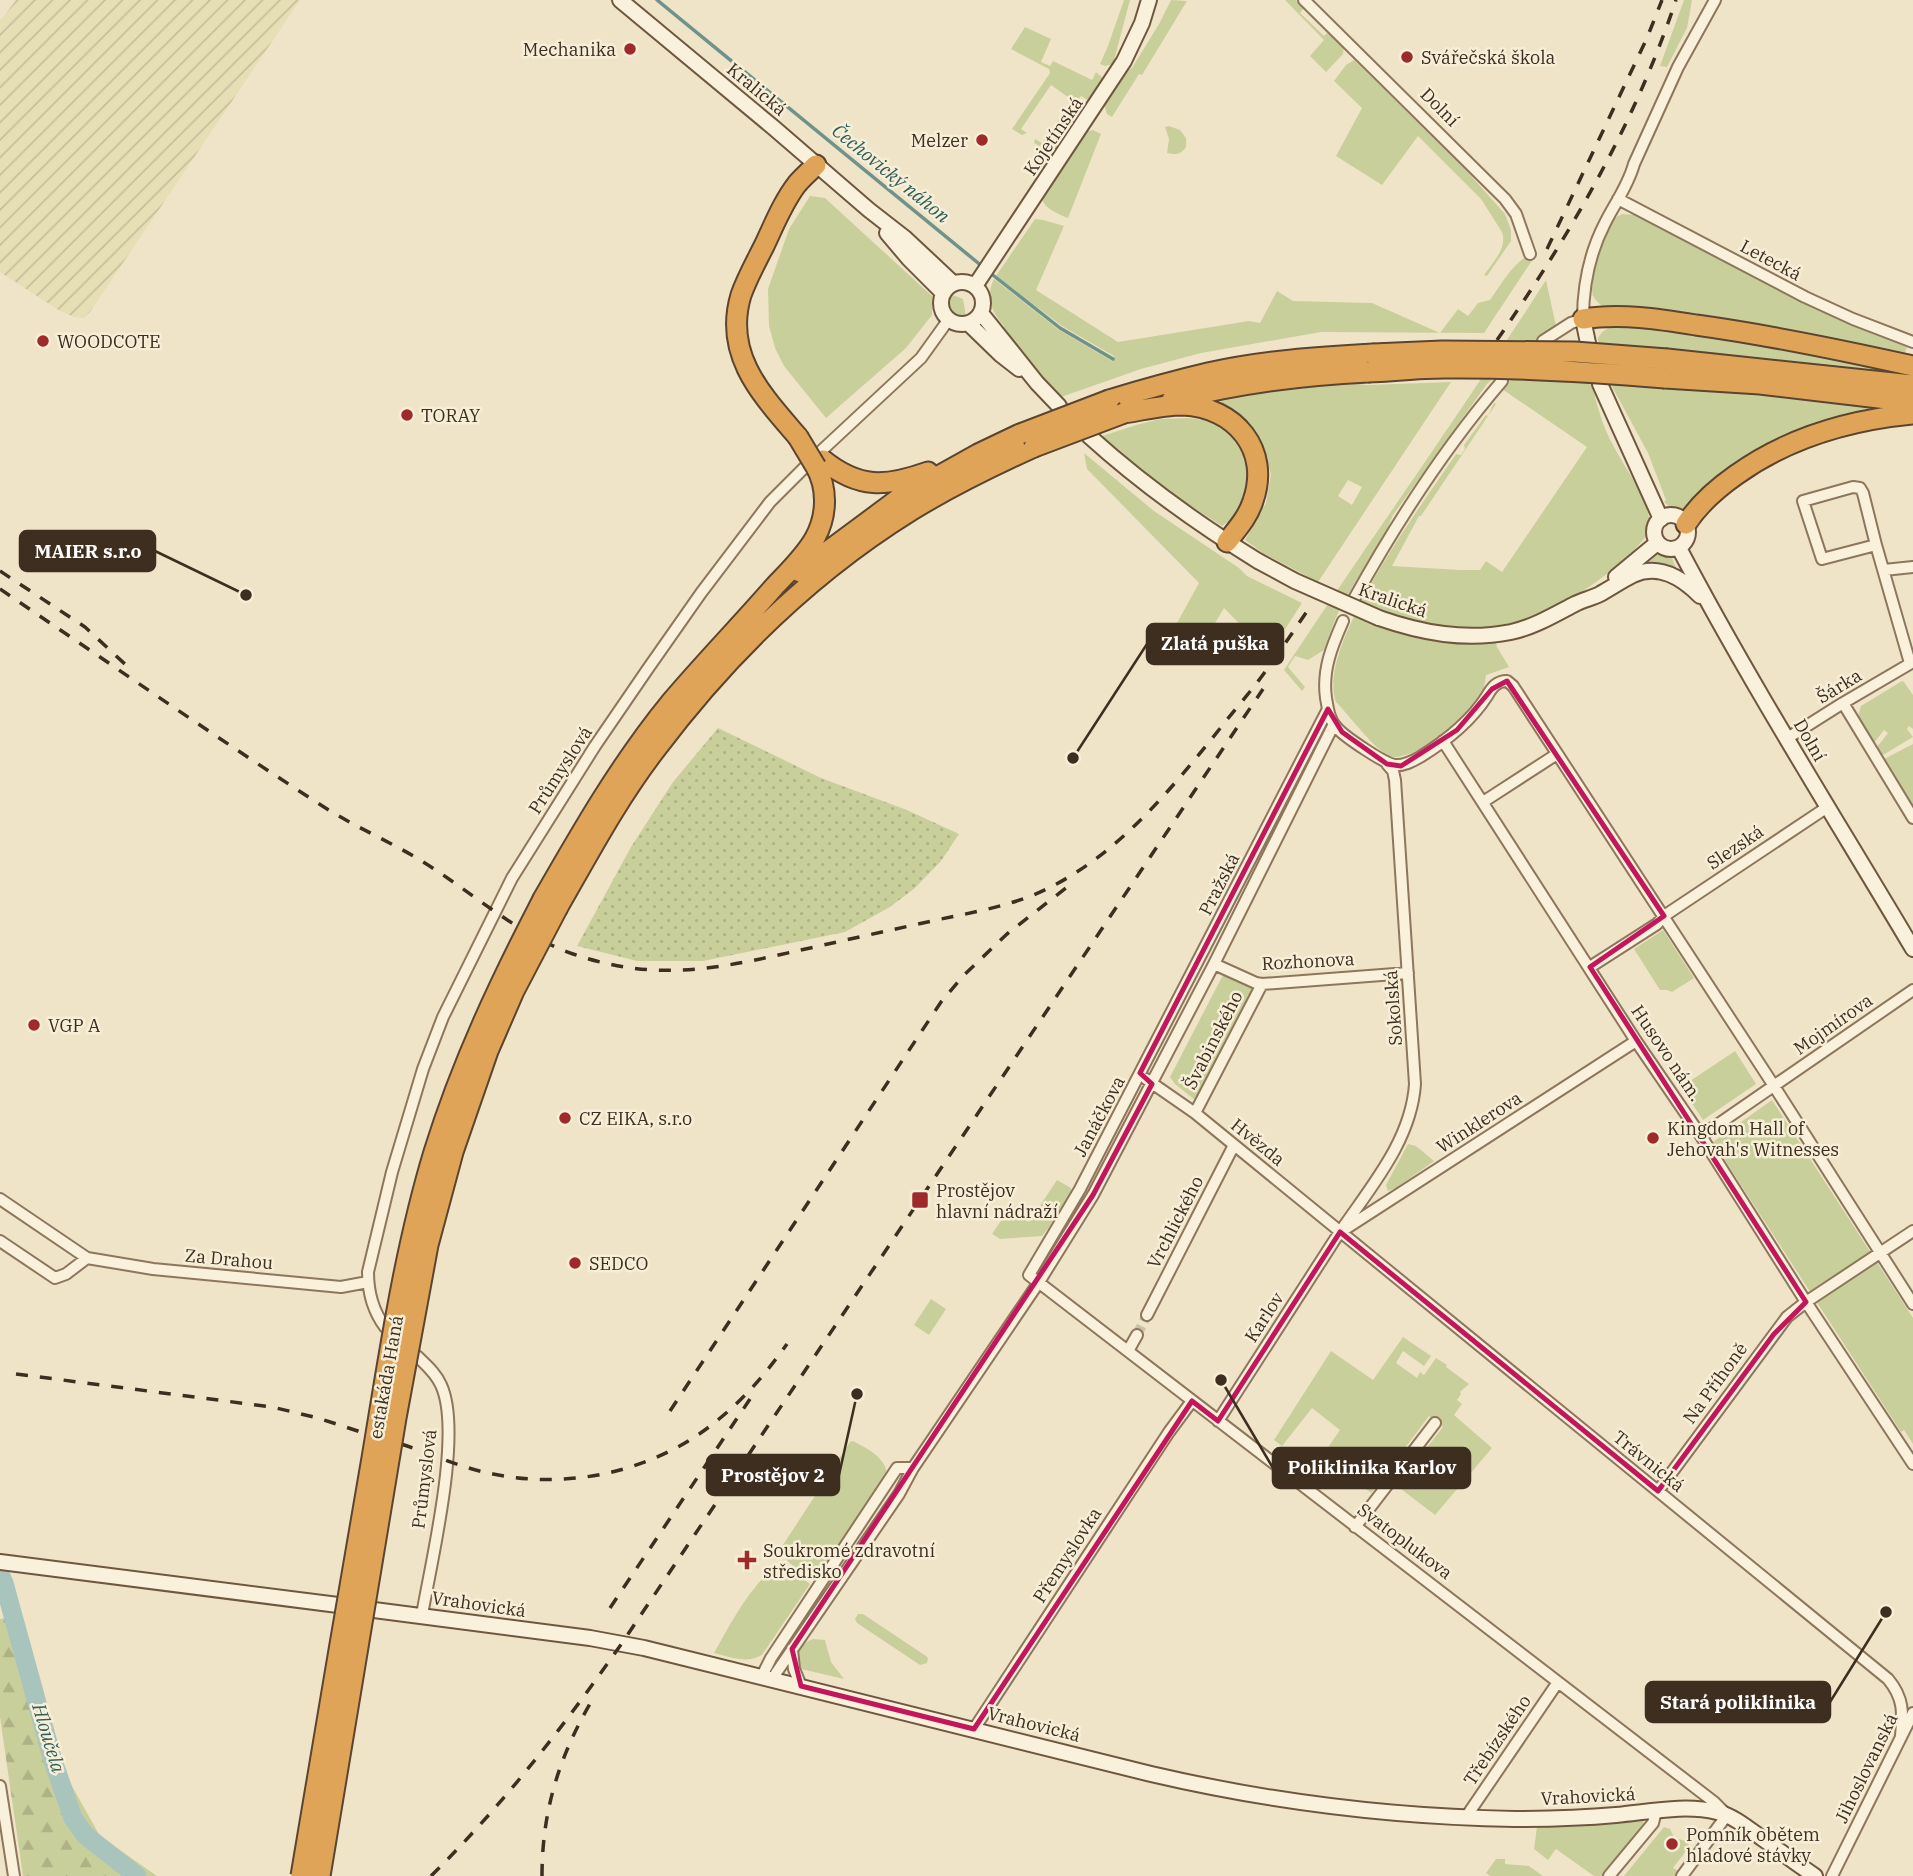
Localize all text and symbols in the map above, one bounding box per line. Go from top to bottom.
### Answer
place label: Mechanika [523,38,616,61]
marker: Mechanika [622,41,638,57]
place label: Svářečská škola [1421,46,1556,69]
marker: Svářečská škola [1399,49,1415,65]
street label: Kralická [722,57,792,121]
street label: Dolní [1416,83,1464,131]
street label: Kojetínská [1018,92,1088,180]
water label: Čechovický náhon [827,118,955,228]
place label: Melzer [911,129,968,152]
marker: Melzer [974,132,990,148]
street label: Letecká [1736,234,1806,286]
place label: WOODCOTE [57,330,160,353]
marker: WOODCOTE [35,333,51,349]
place label: TORAY [421,404,481,427]
marker: TORAY [399,407,415,423]
callout: MAIER s.r.o [20,531,155,571]
text: MAIER s.r.o [34,539,142,563]
street label: Kralická [1356,578,1430,622]
callout: Zlatá puška [1147,624,1283,664]
text: Zlatá puška [1161,631,1269,655]
street label: Šárka [1812,663,1866,708]
street label: Dolní [1789,715,1831,766]
street label: Průmyslová [523,722,597,818]
street label: Slezská [1702,820,1768,874]
street label: Pražská [1194,849,1245,919]
street label: Rozhonova [1261,947,1355,975]
street label: Sokolská [1379,969,1407,1047]
street label: Švabinského [1177,986,1248,1093]
street label: Mojmírova [1789,988,1877,1060]
street label: Husovo nám. [1626,1000,1708,1106]
place label: VGP A [48,1014,101,1037]
marker: VGP A [26,1017,42,1033]
street label: Janáčkova [1068,1072,1130,1160]
street label: Winklerova [1432,1086,1526,1158]
place label: CZ EIKA, s.r.o [579,1107,692,1130]
marker: CZ EIKA, s.r.o [557,1110,573,1126]
street label: Hvězda [1226,1113,1290,1171]
place label: Kingdom Hall of Jehovah's Witnesses [1667,1117,1839,1161]
marker: Kingdom Hall of Jehovah's Witnesses [1645,1130,1661,1146]
street label: Vrchlického [1142,1172,1208,1272]
place label: Prostějov hlavní nádraží [936,1179,1058,1223]
marker: Prostějov hlavní nádraží [910,1190,930,1210]
street label: Za Drahou [184,1244,274,1274]
place label: SEDCO [589,1252,648,1275]
marker: SEDCO [567,1255,583,1271]
street label: Karlov [1239,1287,1289,1346]
street label: estakáda Haná [364,1313,408,1441]
street label: Na Příhoně [1678,1338,1752,1428]
street label: Trávnická [1609,1425,1690,1497]
street label: Průmyslová [406,1428,442,1530]
callout: Poliklinika Karlov [1273,1448,1470,1488]
callout: Prostějov 2 [707,1455,839,1495]
text: Poliklinika Karlov [1288,1455,1457,1479]
text: Prostějov 2 [721,1463,825,1487]
street label: Svatoplukova [1353,1498,1457,1584]
street label: Přemyslovka [1028,1503,1106,1607]
place label: Soukromé zdravotní středisko [763,1539,935,1583]
marker: Soukromé zdravotní středisko [737,1550,757,1570]
street label: Vrahovická [430,1586,528,1622]
callout: Stará poliklinika [1646,1682,1830,1722]
street label: Třebízského [1458,1690,1536,1790]
text: Stará poliklinika [1660,1690,1816,1714]
water label: Hloučela [27,1699,71,1776]
street label: Vrahovická [985,1701,1083,1747]
street label: Jihoslovanská [1830,1709,1903,1827]
street label: Vrahovická [1540,1782,1636,1810]
place label: Pomník obětem hladové stávky [1686,1823,1820,1867]
marker: Pomník obětem hladové stávky [1664,1836,1680,1852]

